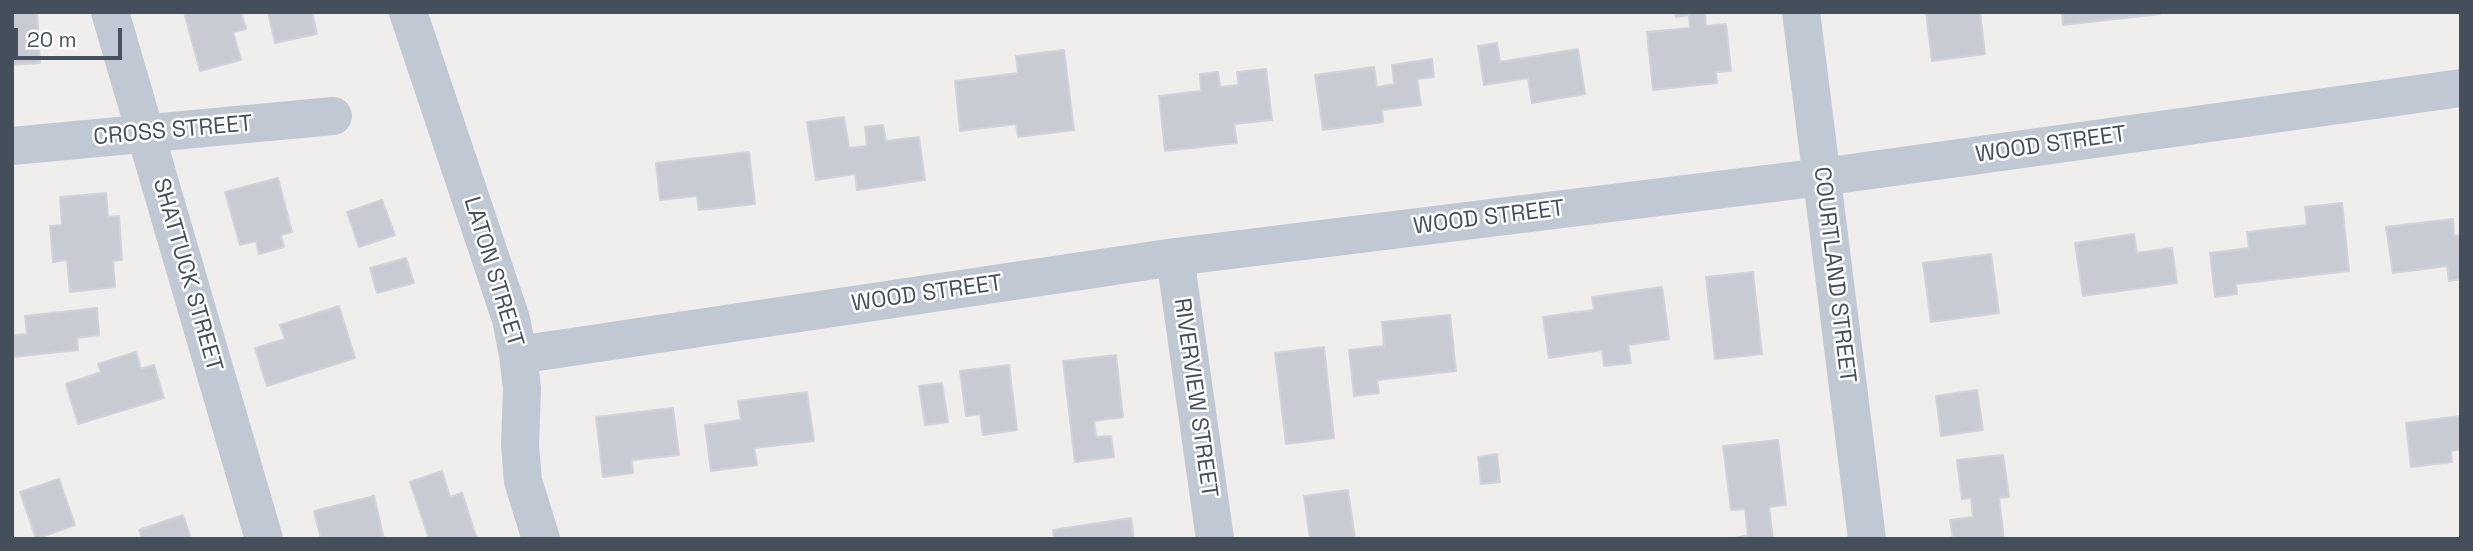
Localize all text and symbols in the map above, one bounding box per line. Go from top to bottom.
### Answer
scale bar [18,14,126,58]
text: 20 m [27,26,77,53]
street label: CROSS STREET [92,110,254,152]
street label: WOOD STREET [1974,121,2128,169]
street label: COURTLAND STREET [1807,165,1861,385]
street label: SHATTUCK STREET [146,175,228,375]
street label: LATON STREET [457,194,529,350]
street label: WOOD STREET [1412,195,1566,241]
street label: WOOD STREET [850,270,1004,318]
street label: RIVERVIEW STREET [1167,296,1223,500]

